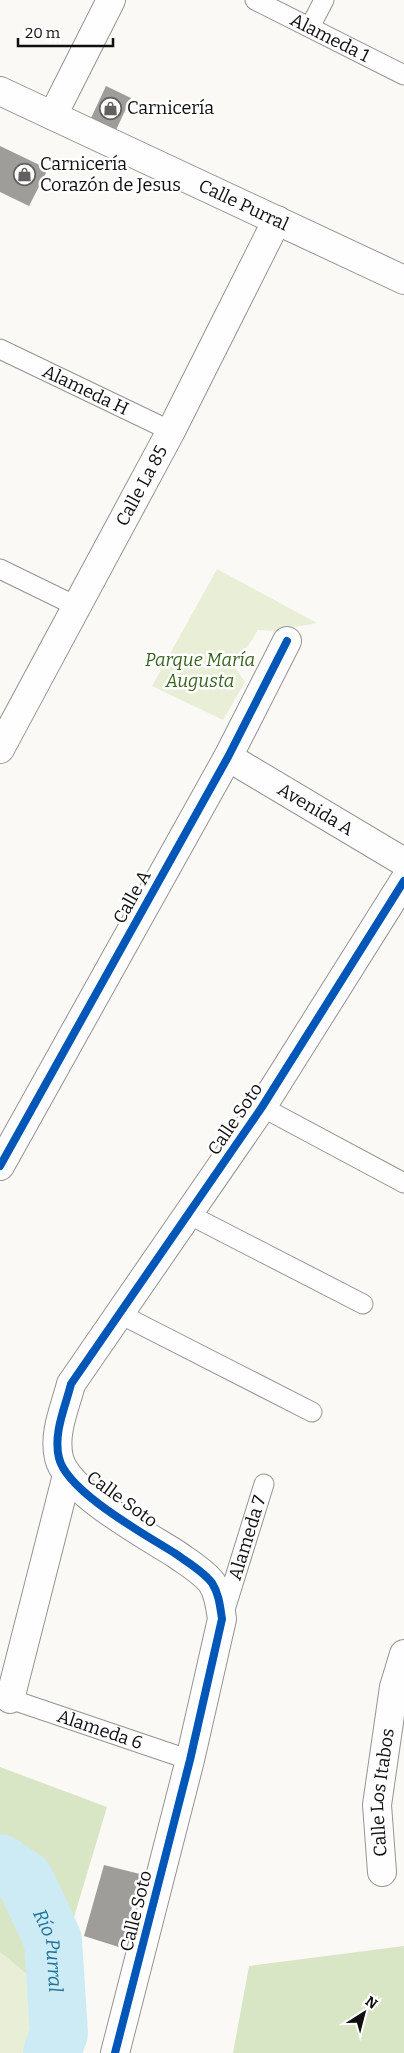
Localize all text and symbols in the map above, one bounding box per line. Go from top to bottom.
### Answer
street label: Alameda 1 [287,9,374,67]
scale bar [18,15,112,47]
text: 20 m [25,24,61,42]
shop icon: Carnicería [99,96,123,120]
place label: Carnicería [127,97,214,119]
place label: Carnicería Corazón de Jesus [40,153,181,196]
shop icon: Carnicería Corazón de Jesus [12,162,36,186]
street label: Calle Purral [195,175,292,235]
street label: Alameda H [39,360,132,420]
street label: Calle La 85 [111,441,172,530]
park label: Parque María Augusta [145,649,255,692]
street label: Avenida A [274,778,358,840]
street label: Calle A [108,866,156,928]
street label: Calle Soto [203,1079,267,1159]
street label: Calle Soto [82,1466,162,1532]
street label: Alameda 7 [224,1493,271,1583]
street label: Alameda 6 [54,1705,146,1754]
street label: Calle Los Itabos [366,1727,399,1857]
street label: Calle Soto [115,1868,157,1954]
water label: Río Purral [29,1905,68,1993]
north arrow [339,1988,389,2038]
text: N [362,1993,381,2013]

